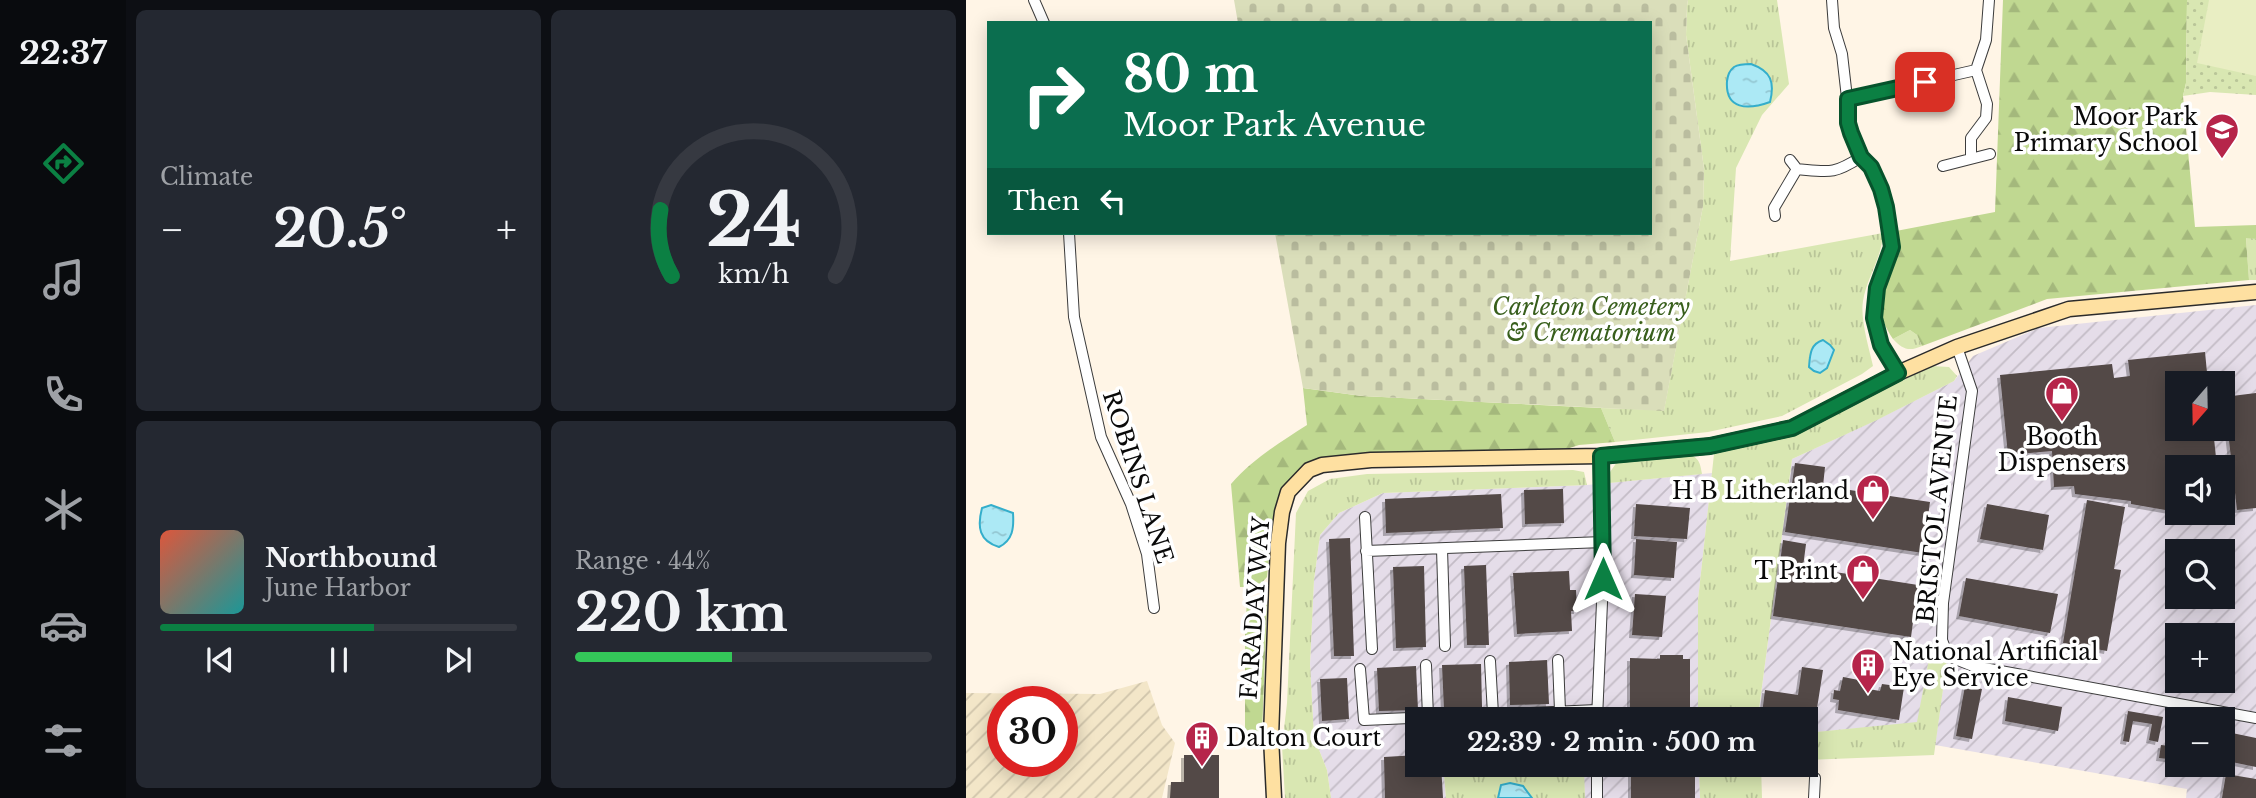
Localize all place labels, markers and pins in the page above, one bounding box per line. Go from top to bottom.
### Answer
pin [1895,52,1955,112]
place label: Moor Park Primary School [2014,103,2199,157]
school or university icon: Moor Park Primary School [2203,111,2241,160]
shop icon: Booth Dispensers [2043,374,2081,423]
place label: Booth Dispensers [1998,423,2126,477]
shop icon: H B Litherland [1854,472,1892,521]
place label: H B Litherland [1672,477,1849,505]
shop icon: T Print [1844,552,1882,601]
place label: T Print [1754,557,1838,585]
place label: National Artificial Eye Service [1892,638,2099,692]
building icon: National Artificial Eye Service [1849,646,1887,695]
building icon: Dalton Court [1183,719,1221,768]
place label: Dalton Court [1226,724,1381,752]

